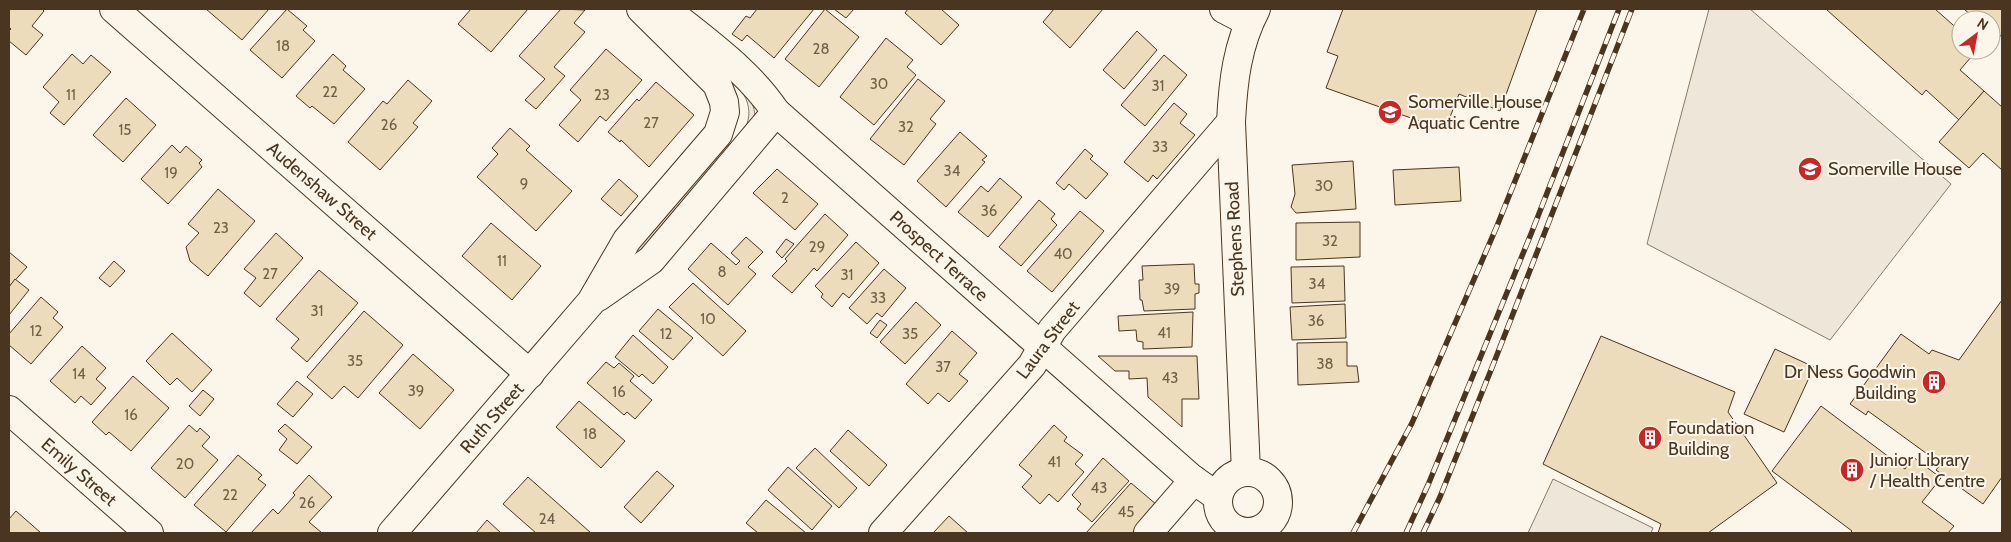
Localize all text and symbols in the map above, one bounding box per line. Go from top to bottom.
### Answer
north arrow [1951,10,2001,60]
text: N [1974,14,1992,34]
house number: 18 [276,37,290,55]
house number: 28 [813,40,829,58]
house number: 30 [870,75,888,93]
house number: 31 [1151,77,1165,95]
house number: 22 [322,83,338,101]
house number: 11 [66,86,76,104]
house number: 23 [594,86,610,104]
place label: Somerville House Aquatic Centre [1408,91,1542,134]
school or university icon: Somerville House Aquatic Centre [1377,99,1403,125]
house number: 27 [643,114,659,132]
house number: 26 [381,116,397,134]
house number: 32 [898,118,914,136]
house number: 15 [118,121,132,139]
street label: Audenshaw Street [262,137,382,245]
house number: 33 [1152,138,1168,156]
school or university icon: Somerville House [1797,156,1823,182]
place label: Somerville House [1828,158,1962,180]
house number: 34 [944,162,961,180]
house number: 19 [164,164,178,182]
house number: 9 [520,175,528,193]
house number: 30 [1315,177,1333,195]
street label: Stephens Road [1221,181,1249,297]
house number: 2 [781,189,789,207]
house number: 36 [981,202,997,220]
street label: Prospect Terrace [885,206,993,306]
house number: 23 [213,219,229,237]
house number: 32 [1322,232,1338,250]
house number: 29 [809,238,825,256]
house number: 40 [1053,245,1073,263]
house number: 11 [497,252,507,270]
house number: 8 [717,263,727,281]
house number: 27 [262,265,278,283]
house number: 31 [840,266,854,284]
house number: 34 [1309,275,1326,293]
house number: 39 [1164,280,1180,298]
house number: 33 [870,289,886,307]
street label: Laura Street [1012,297,1084,383]
house number: 31 [310,302,324,320]
house number: 10 [700,310,716,328]
house number: 36 [1308,312,1324,330]
house number: 12 [30,322,43,340]
house number: 41 [1157,324,1171,342]
house number: 12 [660,325,673,343]
house number: 35 [902,325,918,343]
house number: 35 [347,352,363,370]
house number: 38 [1316,355,1334,373]
house number: 37 [935,358,951,376]
place label: Dr Ness Goodwin Building [1784,361,1917,404]
house number: 14 [72,365,86,383]
house number: 43 [1162,369,1178,387]
building icon: Dr Ness Goodwin Building [1921,369,1947,395]
street label: Ruth Street [455,378,529,458]
house number: 39 [408,382,424,400]
house number: 16 [612,383,626,401]
house number: 16 [124,406,138,424]
place label: Foundation Building [1668,417,1754,460]
house number: 18 [583,425,597,443]
building icon: Foundation Building [1637,425,1663,451]
street label: Emily Street [37,433,121,511]
place label: Junior Library / Health Centre [1869,449,1985,492]
house number: 41 [1047,453,1061,471]
house number: 20 [176,455,194,473]
building icon: Junior Library / Health Centre [1839,457,1865,483]
house number: 43 [1091,479,1107,497]
house number: 22 [222,486,238,504]
house number: 26 [299,494,315,512]
house number: 45 [1118,503,1134,521]
house number: 24 [539,510,556,528]

